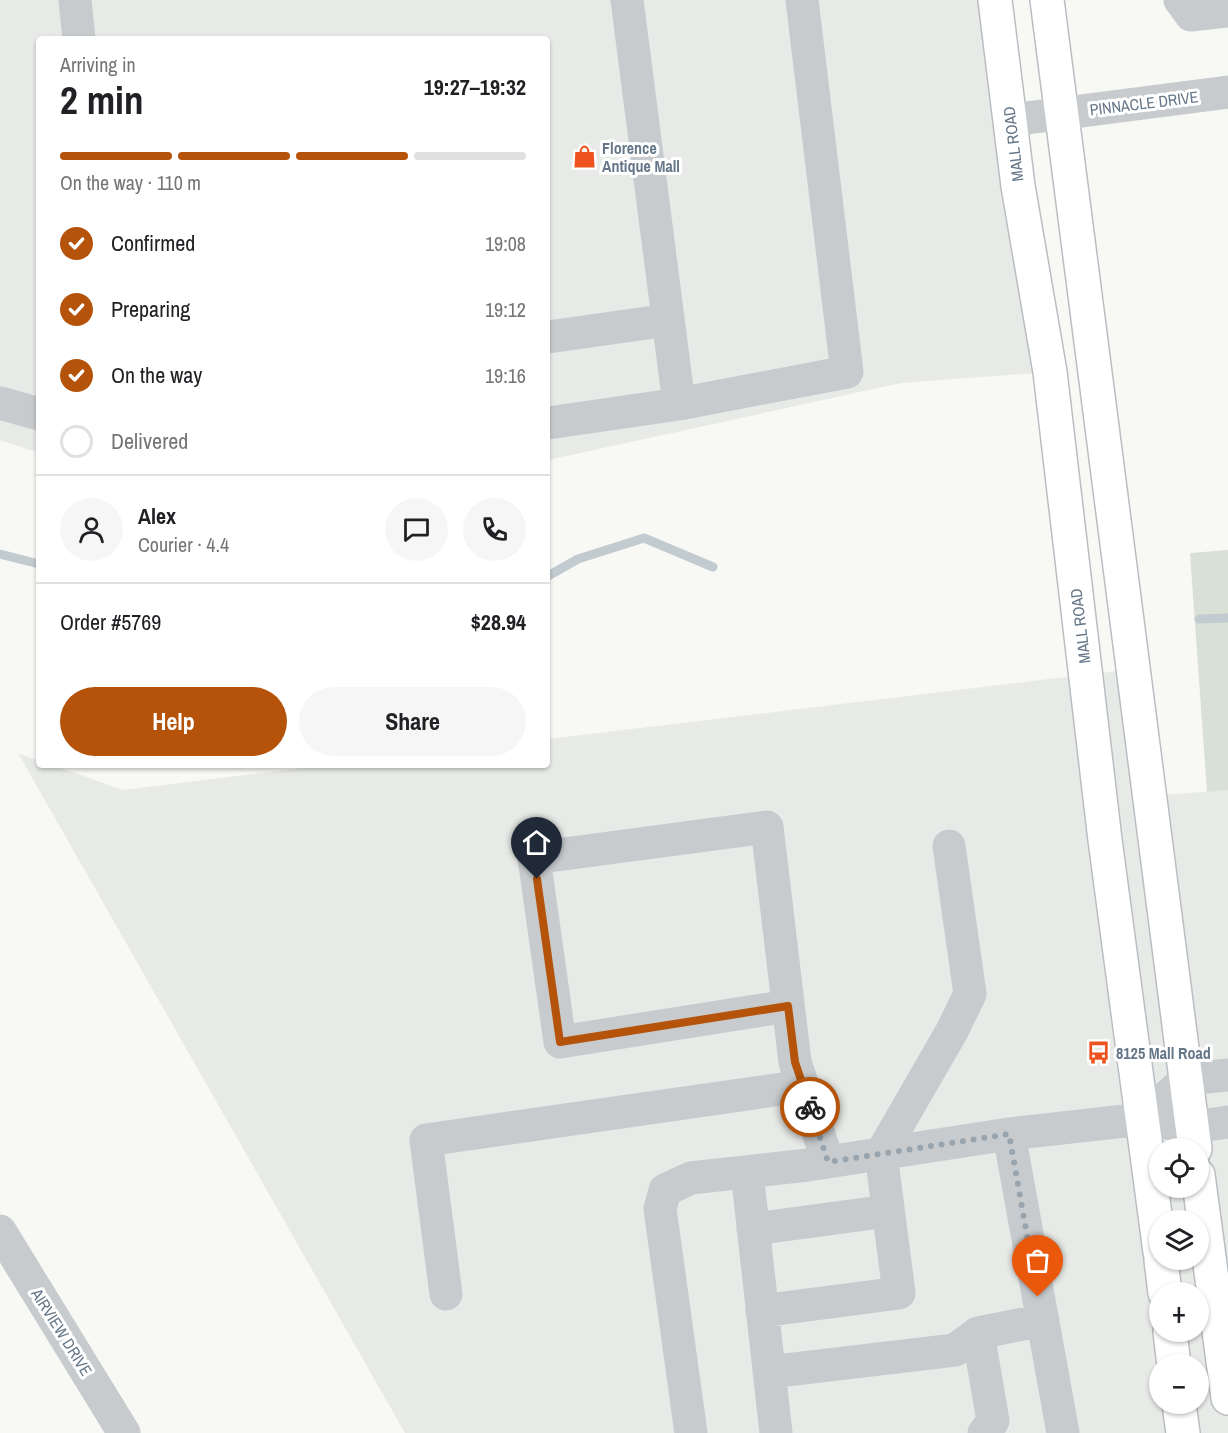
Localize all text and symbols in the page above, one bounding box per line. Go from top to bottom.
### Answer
text: Arriving in [60,51,136,78]
text: 19:27–19:32 [424,72,526,102]
text: 2 min [60,74,144,126]
street label: PINNACLE DRIVE [1088,85,1200,121]
street label: MALL ROAD [997,105,1029,183]
place label: Florence Antique Mall [602,137,680,177]
shop icon: Florence Antique Mall [571,144,597,170]
text: On the way · 110 m [60,169,201,196]
icon: check [60,227,93,260]
text: Confirmed [111,228,195,258]
text: 19:08 [485,230,526,257]
icon: check [60,293,93,326]
text: Preparing [111,294,190,324]
text: 19:12 [485,296,526,323]
icon: check [60,359,93,392]
text: On the way [111,360,202,390]
text: 19:16 [485,362,526,389]
text: Delivered [111,426,188,456]
button: person [60,498,123,561]
button: chat [385,498,448,561]
button: phone [463,498,526,561]
text: Alex [138,501,176,531]
text: Courier · 4.4 [138,531,229,558]
street label: MALL ROAD [1064,587,1096,665]
text: Order #5769 [60,607,161,637]
text: $28.94 [471,607,526,637]
button: Help [60,687,287,756]
button: Share [299,687,526,756]
pin [511,817,562,879]
icon: home [520,826,553,859]
bus stop icon: 8125 Mall Road [1085,1040,1111,1066]
place label: 8125 Mall Road [1116,1042,1211,1064]
courier [780,1077,840,1137]
icon: bike [794,1091,827,1124]
map controls [1149,1138,1209,1414]
button: locate [1149,1138,1209,1198]
button: layers [1149,1210,1209,1270]
pin [1012,1235,1063,1297]
icon: bag [1021,1244,1054,1277]
button: + [1149,1282,1209,1342]
street label: AIRVIEW DRIVE [26,1283,98,1380]
button: − [1149,1354,1209,1414]

